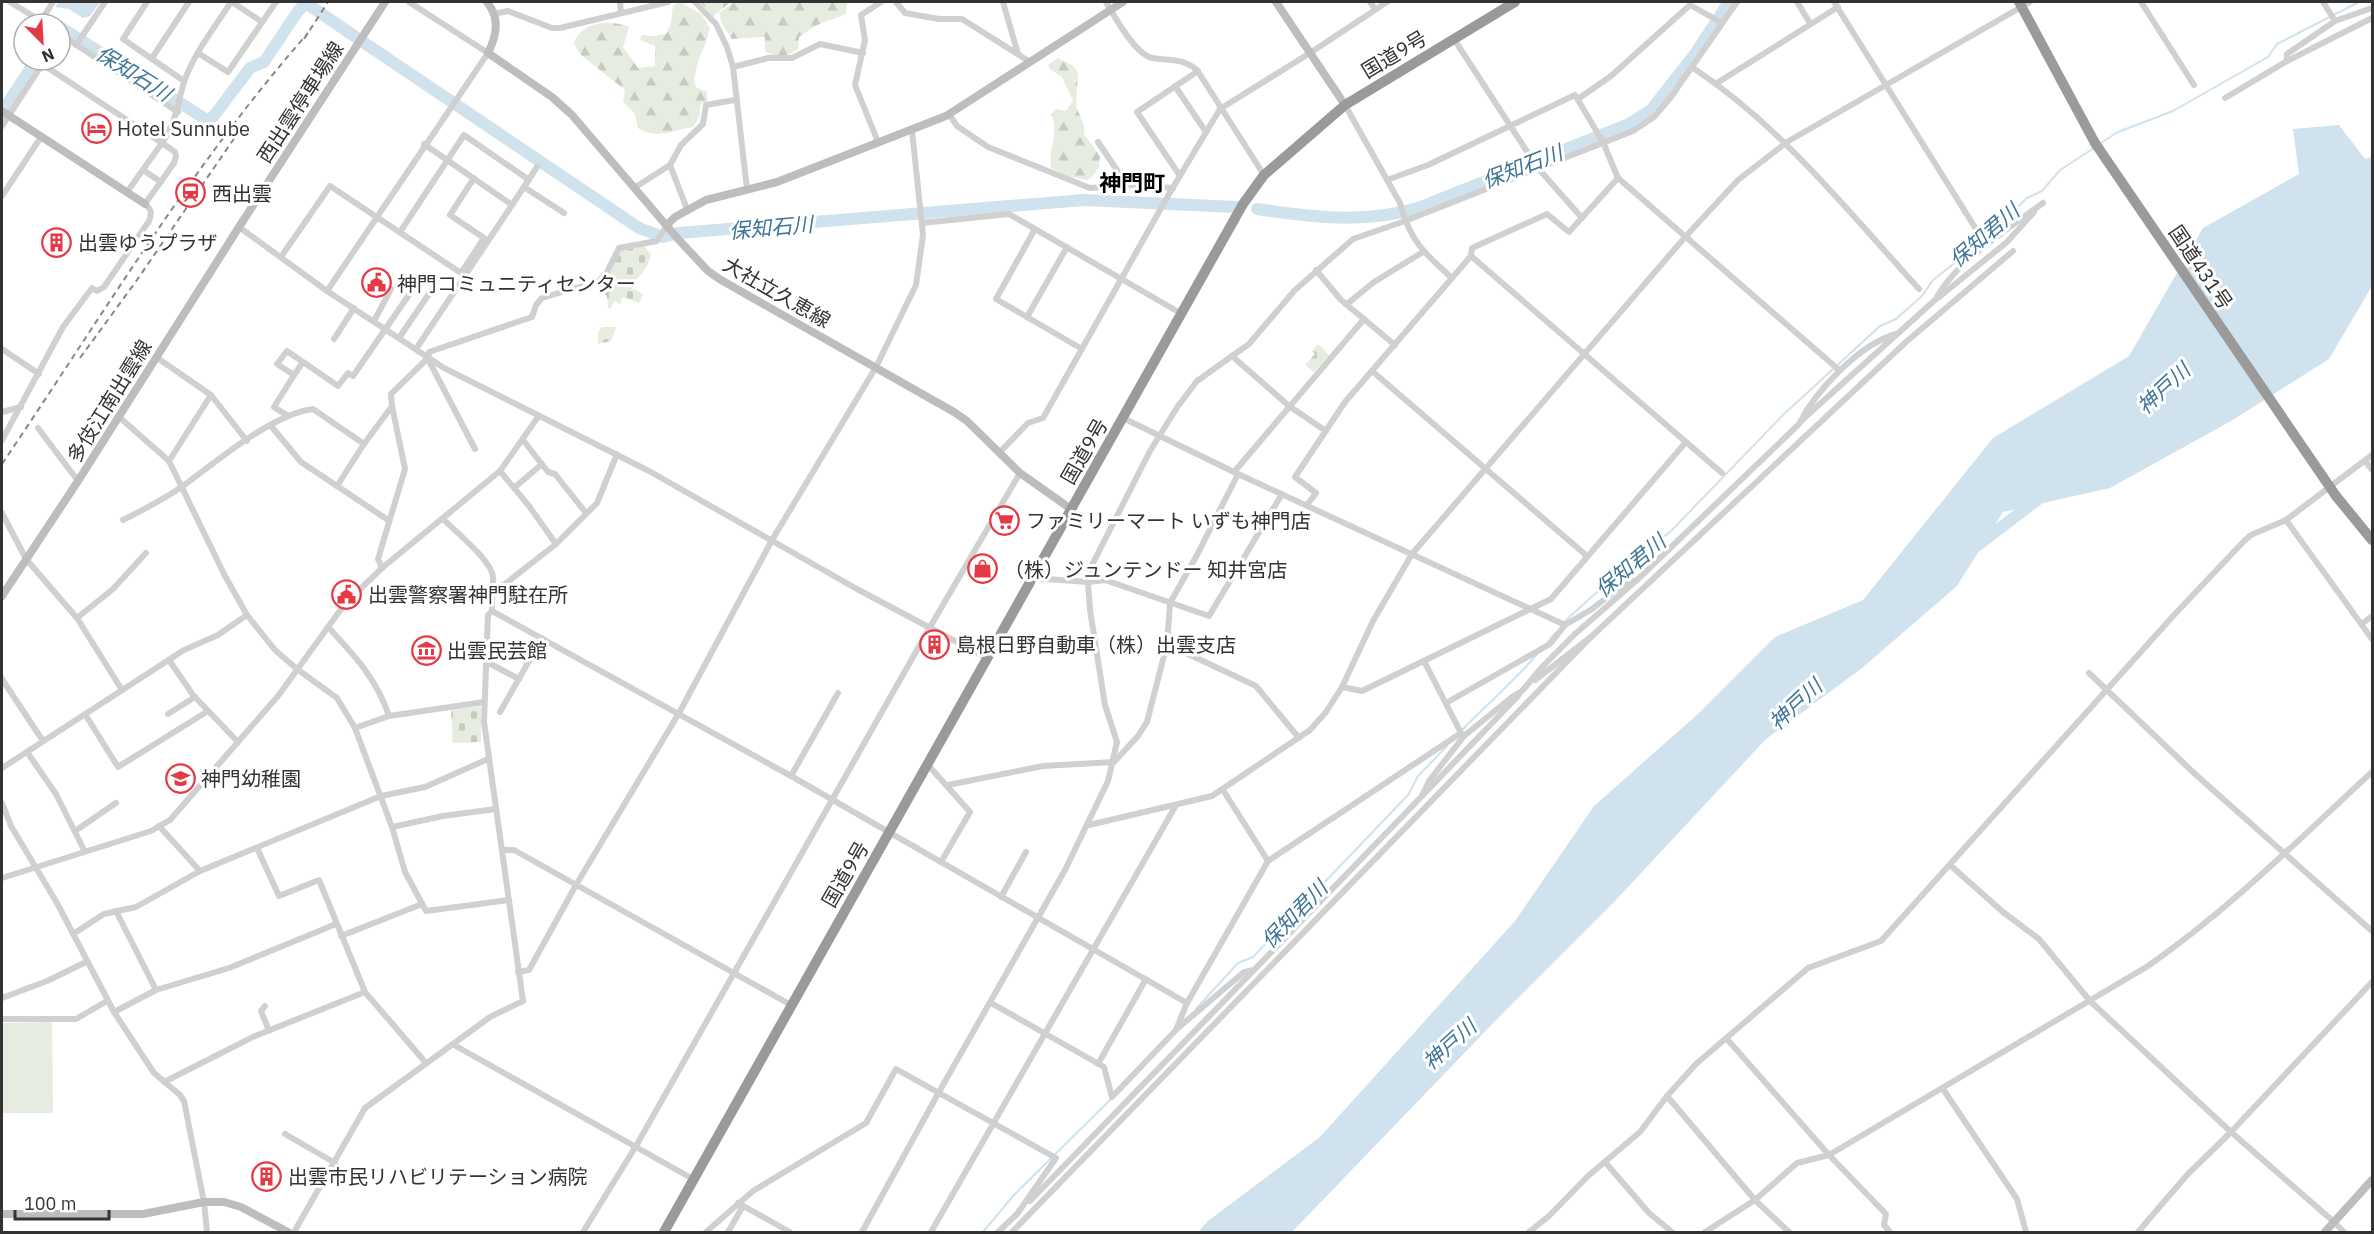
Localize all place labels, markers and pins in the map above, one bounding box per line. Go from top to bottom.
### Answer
hotel icon: Hotel Sunnube [80,112,112,144]
place label: Hotel Sunnube [117,115,250,142]
station icon: 西出雲 [175,177,207,209]
place label: 西出雲 [212,180,272,207]
building icon: 出雲ゆうプラザ [41,226,73,258]
place label: 出雲ゆうプラザ [78,229,218,256]
public building icon: 神門コミュニティセンター [360,267,392,299]
place label: 神門コミュニティセンター [397,270,636,297]
supermarket icon: ファミリーマート いずも神門店 [989,504,1021,536]
place label: ファミリーマート いずも神門店 [1026,507,1311,534]
shop icon: （株）ジュンテンドー 知井宮店 [967,553,999,585]
place label: （株）ジュンテンドー 知井宮店 [1004,556,1287,583]
public building icon: 出雲警察署神門駐在所 [331,578,363,610]
place label: 出雲警察署神門駐在所 [368,581,568,608]
building icon: 島根日野自動車（株）出雲支店 [919,628,951,660]
place label: 島根日野自動車（株）出雲支店 [956,631,1236,658]
museum icon: 出雲民芸館 [410,634,442,666]
place label: 出雲民芸館 [447,637,547,664]
school or university icon: 神門幼稚園 [164,762,196,794]
place label: 神門幼稚園 [201,765,301,792]
building icon: 出雲市民リハビリテーション病院 [251,1160,283,1192]
place label: 出雲市民リハビリテーション病院 [288,1163,588,1190]

